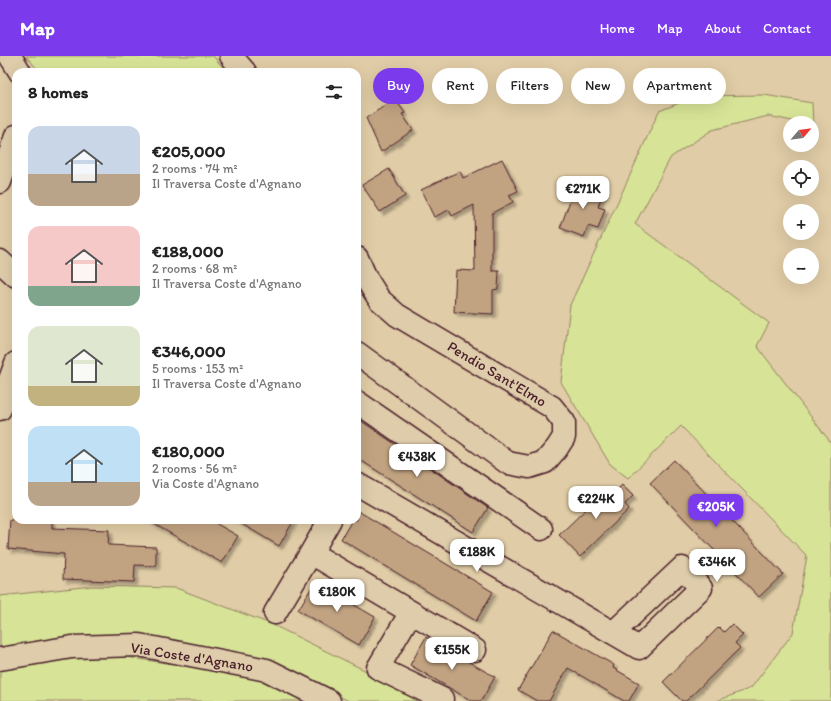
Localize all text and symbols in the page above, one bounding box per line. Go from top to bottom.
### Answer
text: Map [20,17,55,40]
text: Home [600,20,635,37]
text: Map [657,20,683,37]
text: About [705,20,741,37]
text: Contact [763,20,811,37]
chip: Buy [373,68,424,104]
chip: Rent [432,68,488,104]
chip: Filters [496,68,563,104]
chip: New [571,68,625,104]
chip: Apartment [633,68,726,104]
icon: filters [323,81,345,103]
text: 8 homes [28,82,88,102]
north arrow [783,116,819,152]
map controls [783,116,819,284]
text: €205,000 [152,141,226,161]
icon: home [60,142,108,190]
button: locate [783,160,819,196]
text: 2 rooms · 74 m² [152,161,238,176]
text: II Traversa Coste d'Agnano [152,176,302,191]
pin: €271K [555,176,611,210]
text: €271K [565,181,601,196]
button: + [783,204,819,240]
text: €188,000 [152,241,224,261]
icon: home [60,242,108,290]
button: − [783,248,819,284]
text: 2 rooms · 68 m² [152,261,237,276]
text: II Traversa Coste d'Agnano [152,276,302,291]
street label: Pendio Sant'Elmo [444,337,550,411]
text: €346,000 [152,341,226,361]
icon: home [60,342,108,390]
text: 5 rooms · 153 m² [152,361,243,376]
text: II Traversa Coste d'Agnano [152,376,302,391]
text: €180,000 [152,441,225,461]
icon: home [60,442,108,490]
pin: €438K [389,444,445,478]
text: €438K [398,449,436,464]
text: 2 rooms · 56 m² [152,461,237,476]
text: Via Coste d'Agnano [152,476,259,491]
pin: €224K [568,486,624,520]
text: €224K [577,491,615,506]
pin: €205K [688,494,744,528]
text: €205K [697,499,735,514]
pin: €188K [449,539,505,573]
text: €188K [459,544,495,559]
pin: €346K [689,549,745,583]
text: €346K [698,554,736,569]
pin: €180K [309,579,365,613]
text: €180K [319,584,355,599]
pin: €155K [424,637,480,671]
street label: Via Coste d'Agnano [129,638,255,676]
text: €155K [434,642,470,657]

